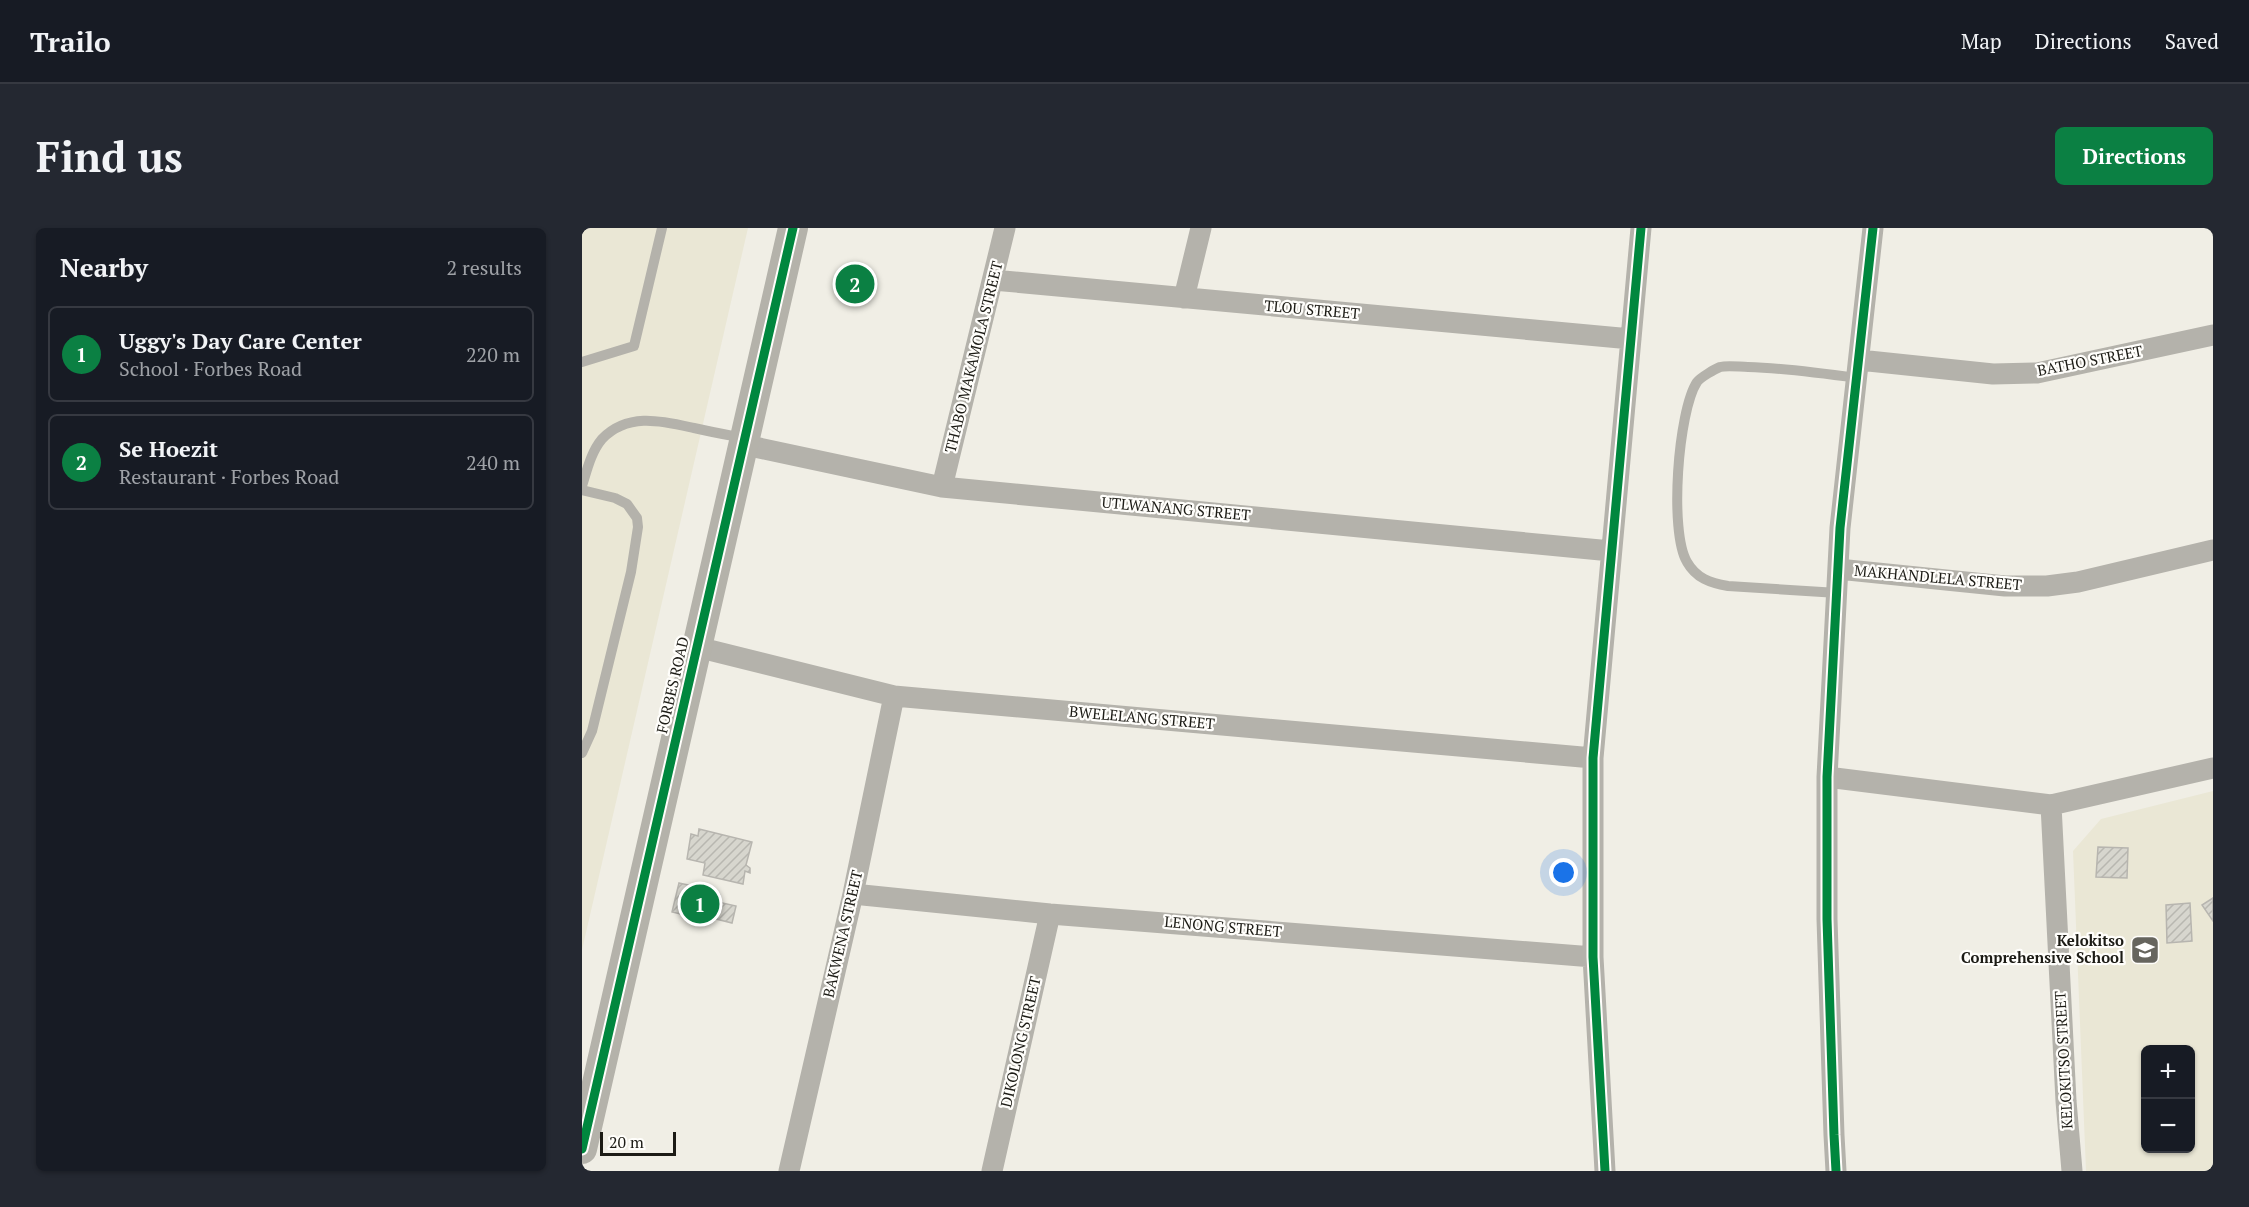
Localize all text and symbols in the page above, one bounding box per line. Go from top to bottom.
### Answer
text: Trailo [30,23,111,60]
text: Map [1961,27,2002,55]
text: Directions [2035,27,2132,55]
text: Saved [2165,27,2219,55]
button: Directions [2055,127,2213,185]
text: Find us [36,128,183,184]
text: Nearby [60,250,148,284]
text: 2 results [447,254,522,281]
street label: THABO MAKAMOLA STREET [940,259,1007,455]
pin: 2 [836,262,874,306]
street label: TLOU STREET [1264,295,1361,323]
text: Uggy's Day Care Center [119,326,362,355]
street label: BATHO STREET [2035,340,2144,380]
text: 1 [76,341,87,368]
text: 220 m [466,341,520,368]
text: School · Forbes Road [119,355,302,382]
text: Se Hoezit [119,434,218,463]
text: 2 [76,449,87,476]
text: 240 m [466,449,520,476]
text: Restaurant · Forbes Road [119,463,339,490]
street label: UTLWANANG STREET [1101,492,1251,524]
street label: MAKHANDLELA STREET [1853,560,2023,594]
street label: FORBES ROAD [651,634,693,735]
street label: BWELELANG STREET [1069,701,1216,733]
your location [1549,858,1578,887]
street label: BAKWENA STREET [818,868,866,999]
pin: 1 [680,882,720,926]
street label: LENONG STREET [1164,911,1283,941]
place label: Kelokitso Comprehensive School [1961,930,2124,967]
school or university icon: Kelokitso Comprehensive School [2129,934,2161,966]
street label: DIKOLONG STREET [995,974,1045,1109]
street label: KELOKITSO STREET [2049,991,2077,1130]
map controls [2141,1045,2195,1153]
button: + [2141,1045,2195,1099]
button: − [2141,1099,2195,1153]
scale bar [600,1129,676,1156]
text: 20 m [609,1131,644,1153]

